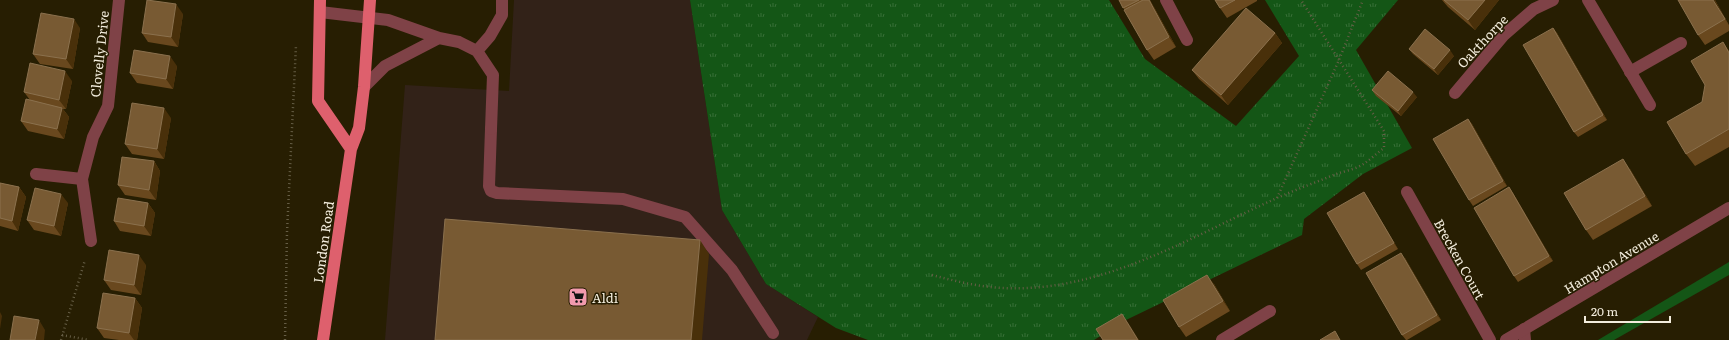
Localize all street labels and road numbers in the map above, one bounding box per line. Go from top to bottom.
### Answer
street label: Clovelly Drive [85,9,113,98]
street label: Oakthorpe [1452,10,1512,72]
street label: London Road [308,200,338,284]
street label: Brecken Court [1430,215,1490,303]
street label: Hampton Avenue [1560,226,1662,298]

